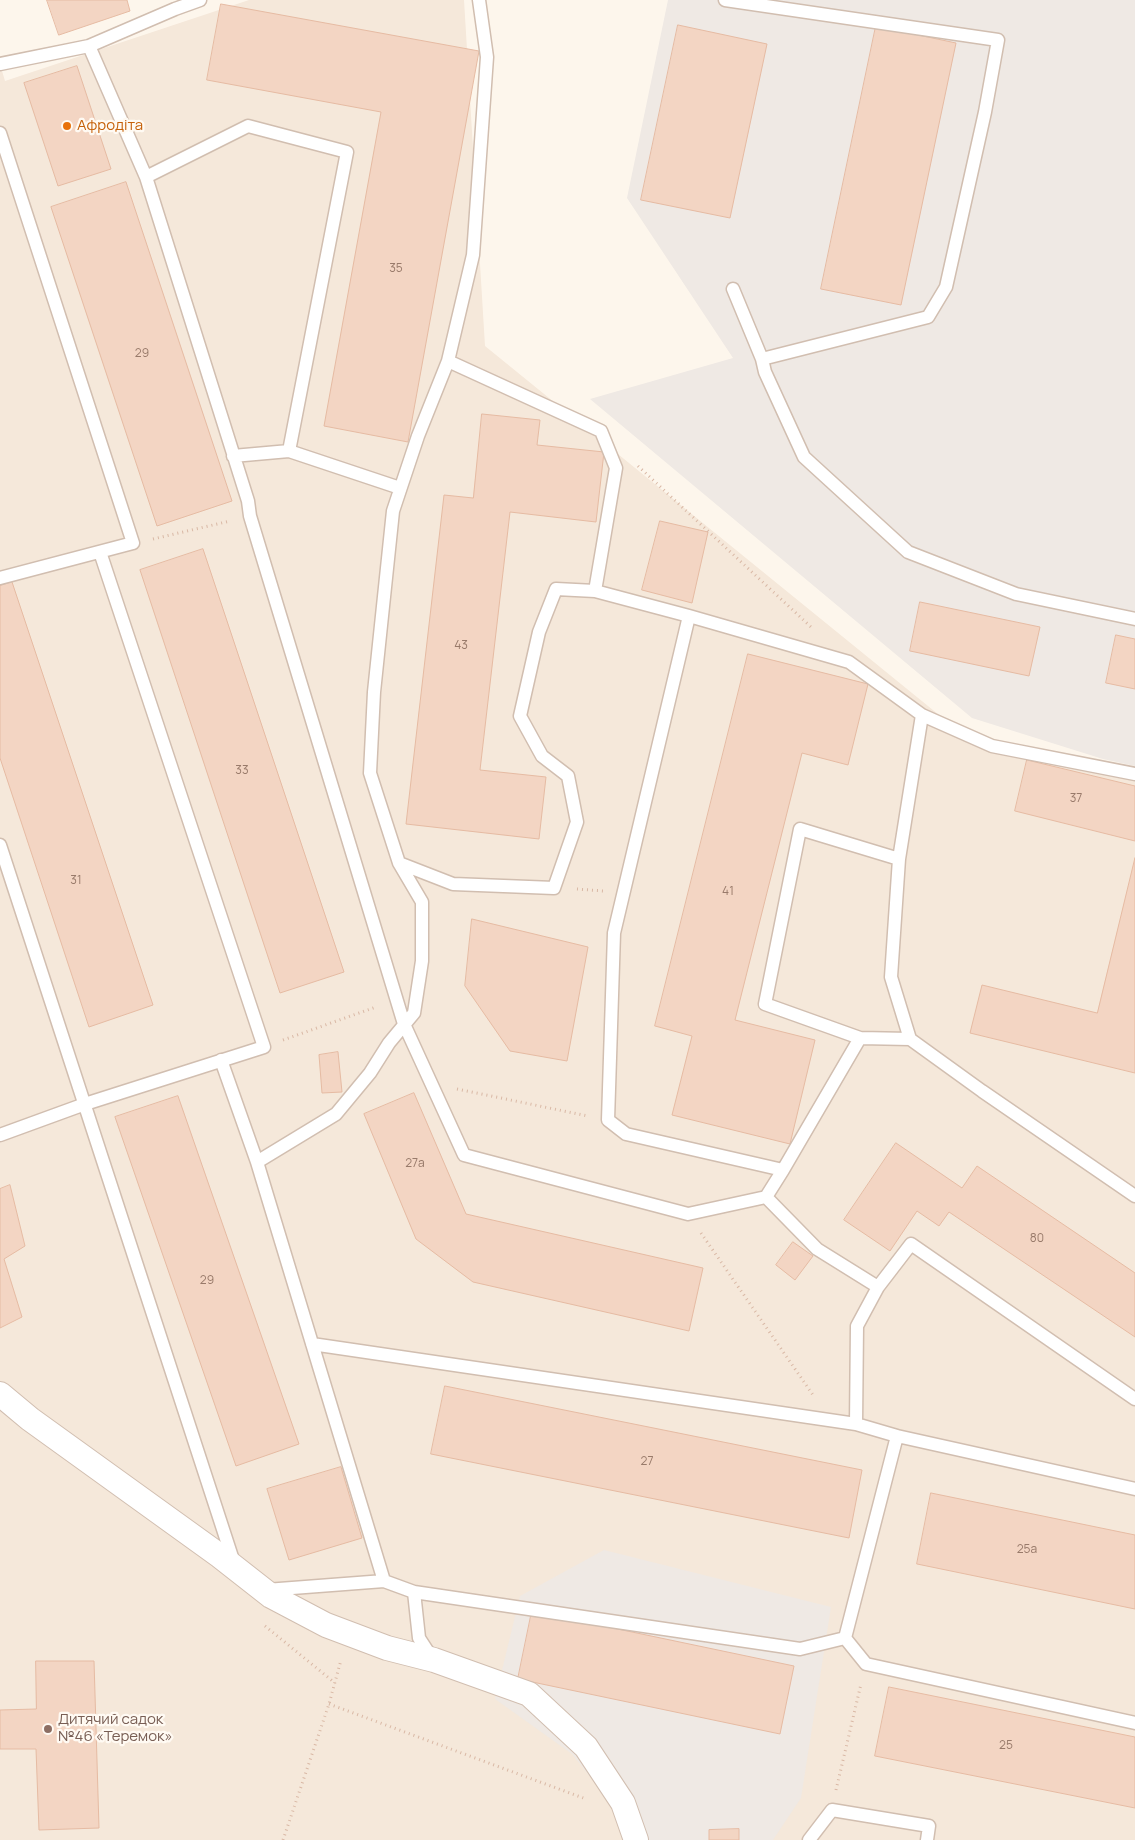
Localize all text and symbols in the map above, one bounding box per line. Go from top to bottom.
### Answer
place label: Афродіта [77,117,143,135]
marker: Афродіта [61,120,73,132]
house number: 35 [389,262,403,276]
house number: 29 [135,347,149,361]
house number: 43 [454,639,468,653]
house number: 33 [235,764,249,778]
house number: 37 [1070,792,1082,806]
house number: 31 [70,874,82,888]
house number: 41 [722,885,734,899]
house number: 27а [405,1157,425,1171]
house number: 80 [1030,1232,1044,1246]
house number: 29 [200,1274,214,1288]
house number: 27 [641,1455,653,1469]
house number: 25а [1017,1543,1037,1557]
place label: Дитячий садок №46 «Теремок» [58,1711,173,1746]
marker: Дитячий садок №46 «Теремок» [42,1723,54,1735]
house number: 25 [999,1739,1013,1753]

